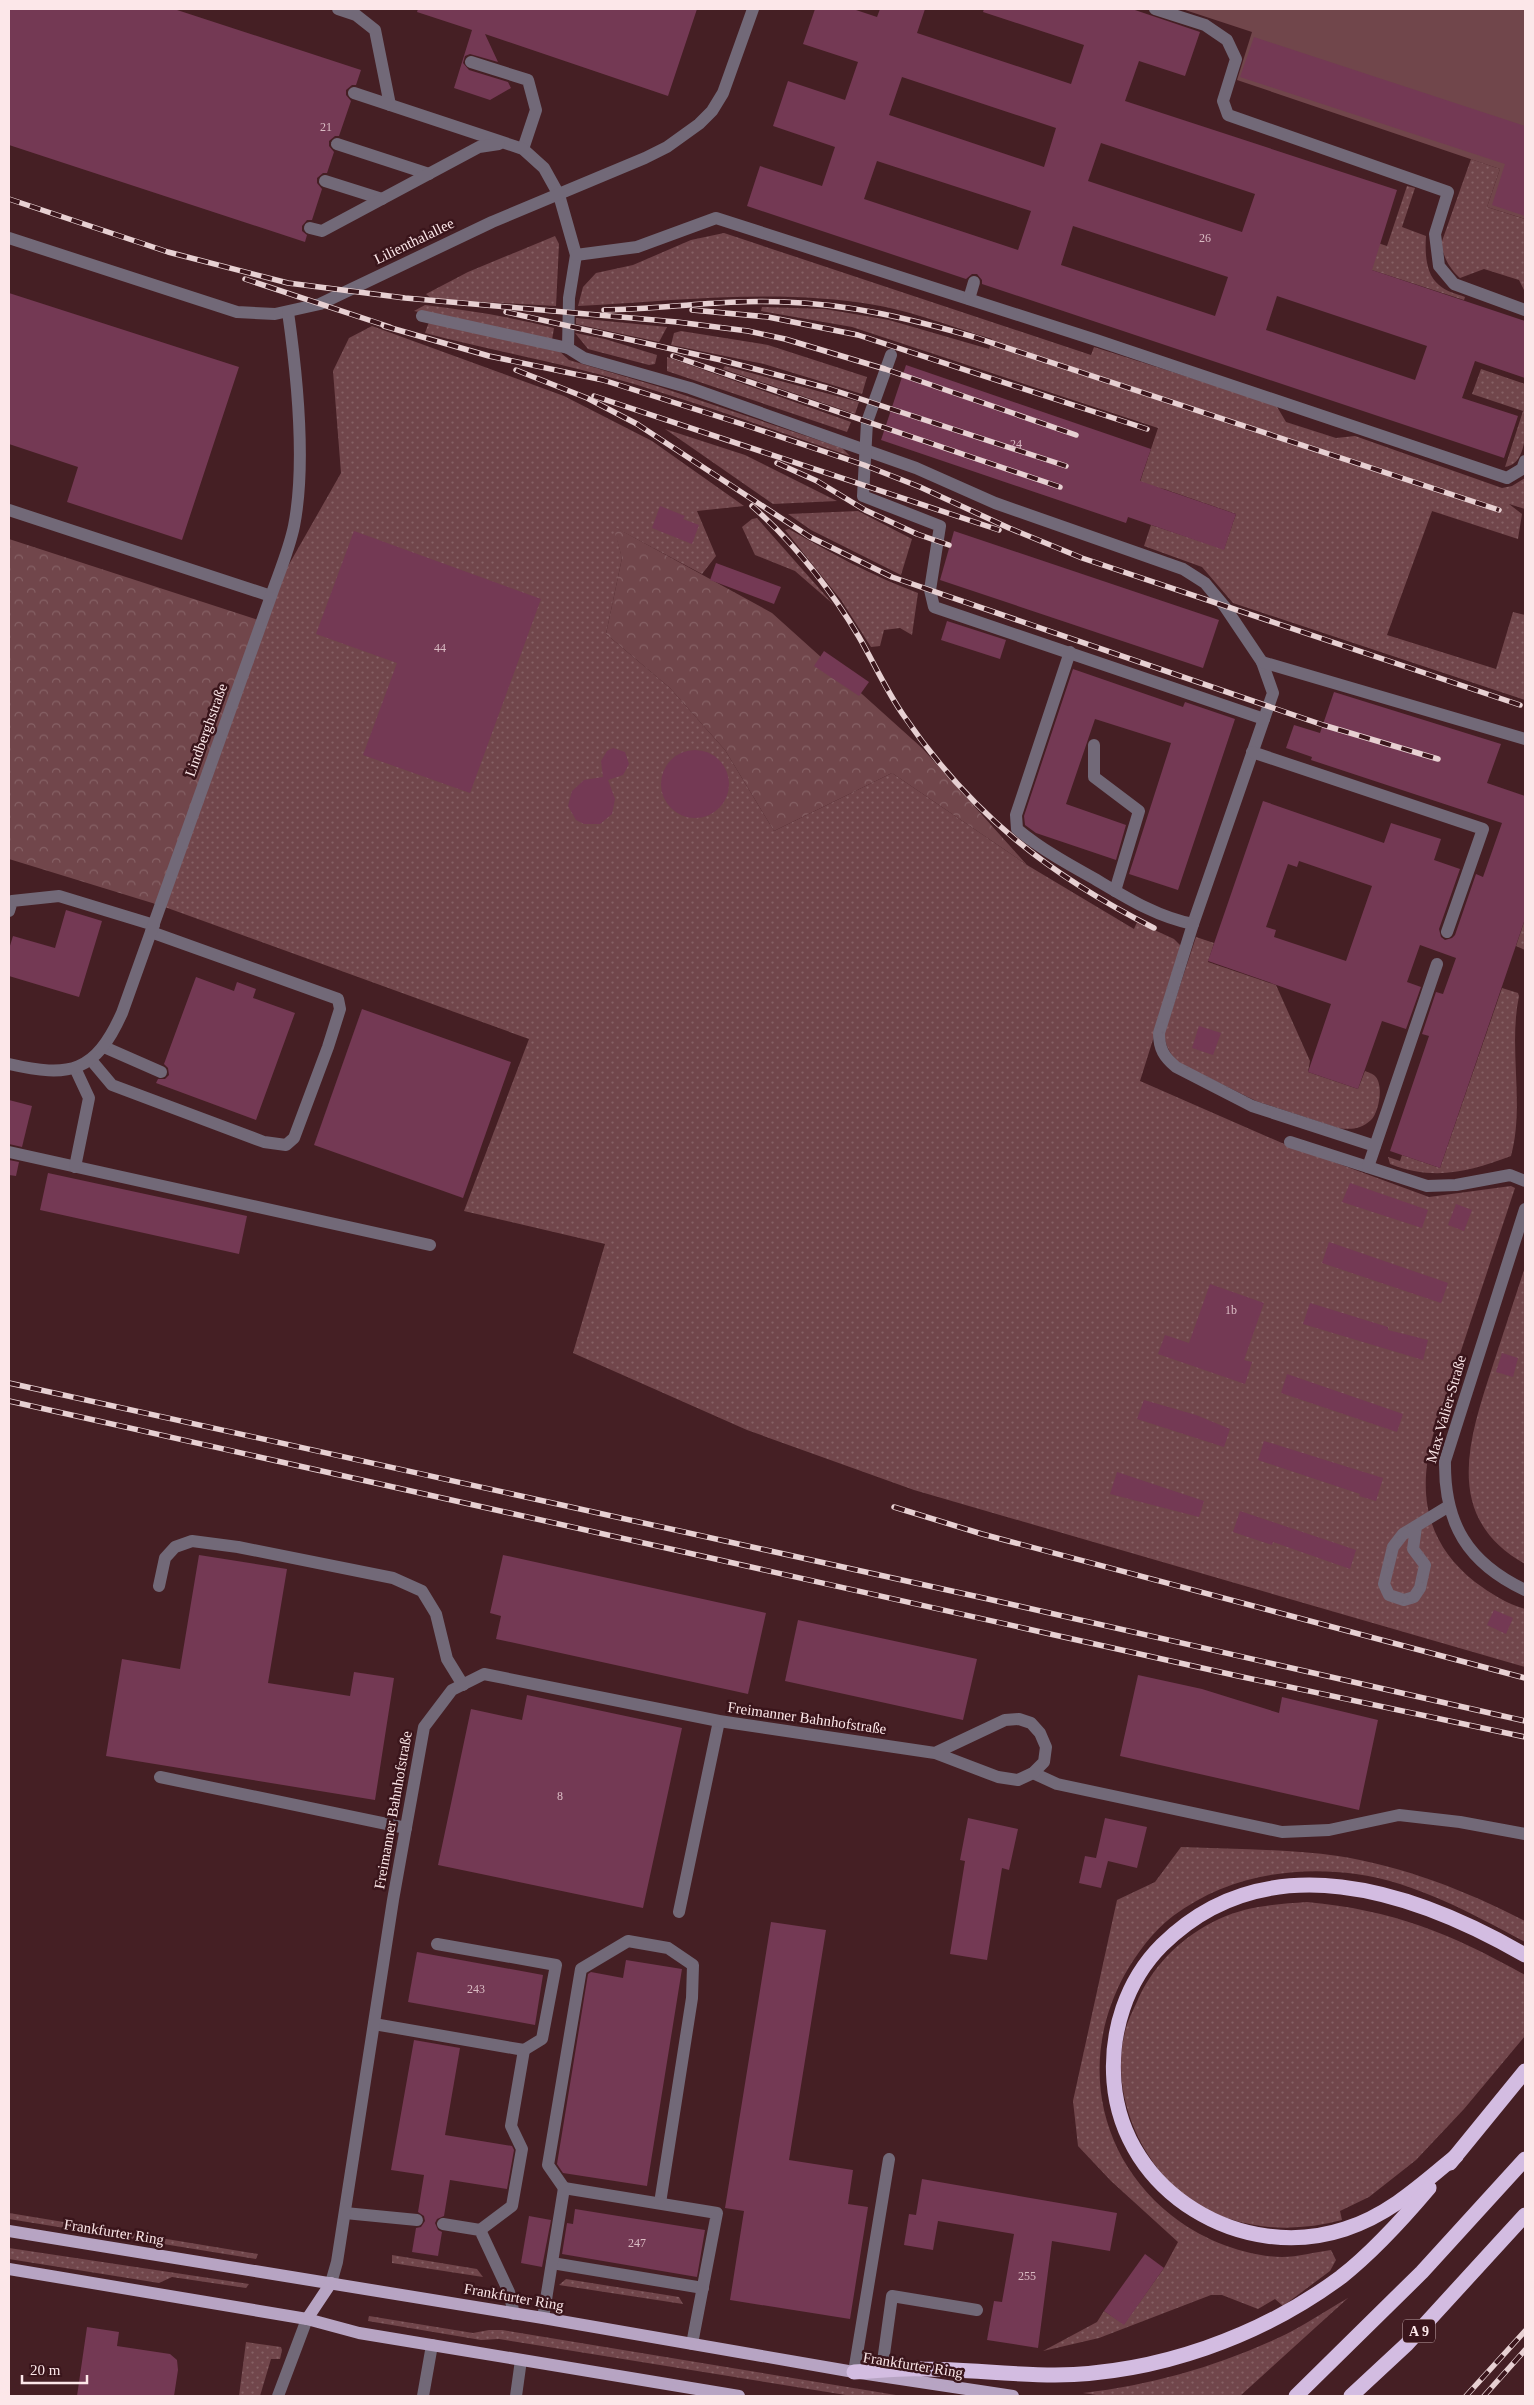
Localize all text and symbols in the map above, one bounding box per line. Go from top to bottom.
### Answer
house number: 21 [320,120,332,134]
street label: Lilienthalallee [372,215,457,267]
house number: 26 [1199,231,1211,245]
house number: 24 [1010,437,1022,451]
house number: 44 [434,641,446,655]
street label: Lindberghstraße [182,681,230,779]
house number: 1b [1225,1303,1237,1317]
street label: Max-Valier-Straße [1423,1353,1469,1465]
street label: Freimanner Bahnhofstraße [726,1699,888,1737]
street label: Freimanner Bahnhofstraße [371,1729,415,1890]
house number: 8 [557,1789,563,1803]
house number: 243 [467,1982,485,1996]
street label: Frankfurter Ring [63,2216,166,2248]
house number: 247 [628,2236,646,2250]
house number: 255 [1018,2269,1036,2283]
street label: Frankfurter Ring [463,2280,566,2314]
road number: A 9 [1403,2320,1435,2342]
street label: Frankfurter Ring [862,2349,965,2381]
scale bar [22,2352,88,2384]
text: 20 m [30,2362,61,2378]

